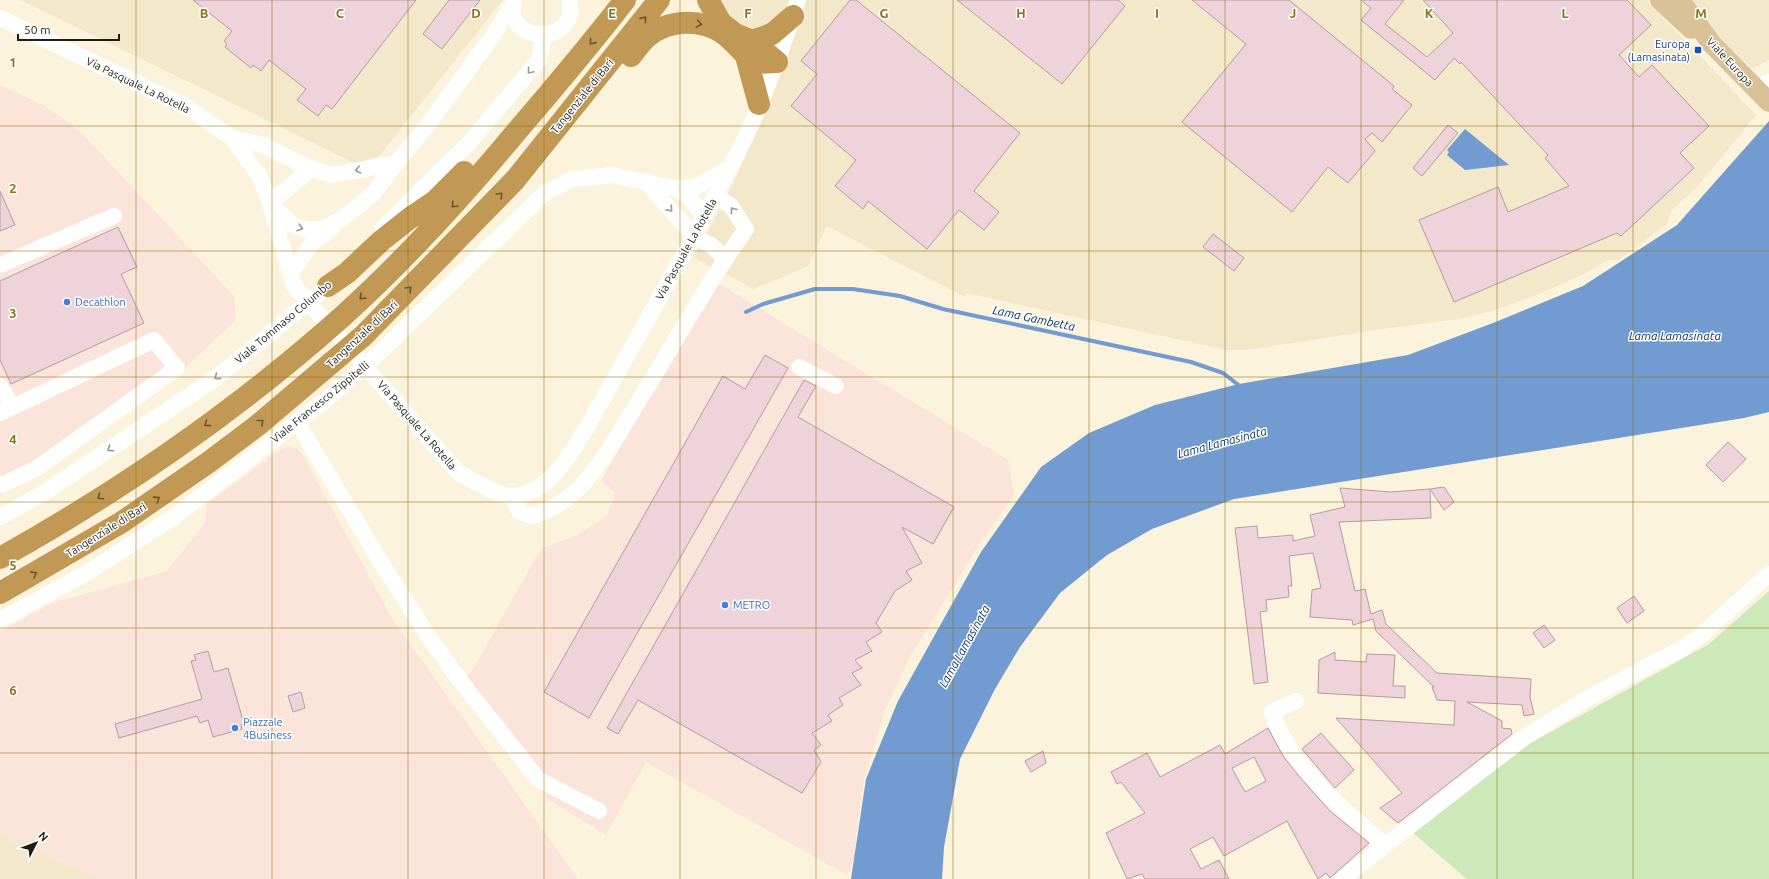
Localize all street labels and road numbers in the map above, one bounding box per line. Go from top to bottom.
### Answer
street label: Viale Europa [1704,35,1756,89]
street label: Via Pasquale La Rotella [84,55,192,115]
street label: Tangenziale di Bari [548,56,616,136]
street label: Via Pasquale La Rotella [653,196,719,302]
street label: Viale Tommaso Columbo [232,278,334,366]
street label: Tangenziale di Bari [324,298,400,370]
street label: Viale Francesco Zippitelli [269,359,371,445]
street label: Via Pasquale La Rotella [375,378,459,472]
street label: Tangenziale di Bari [64,500,148,560]

